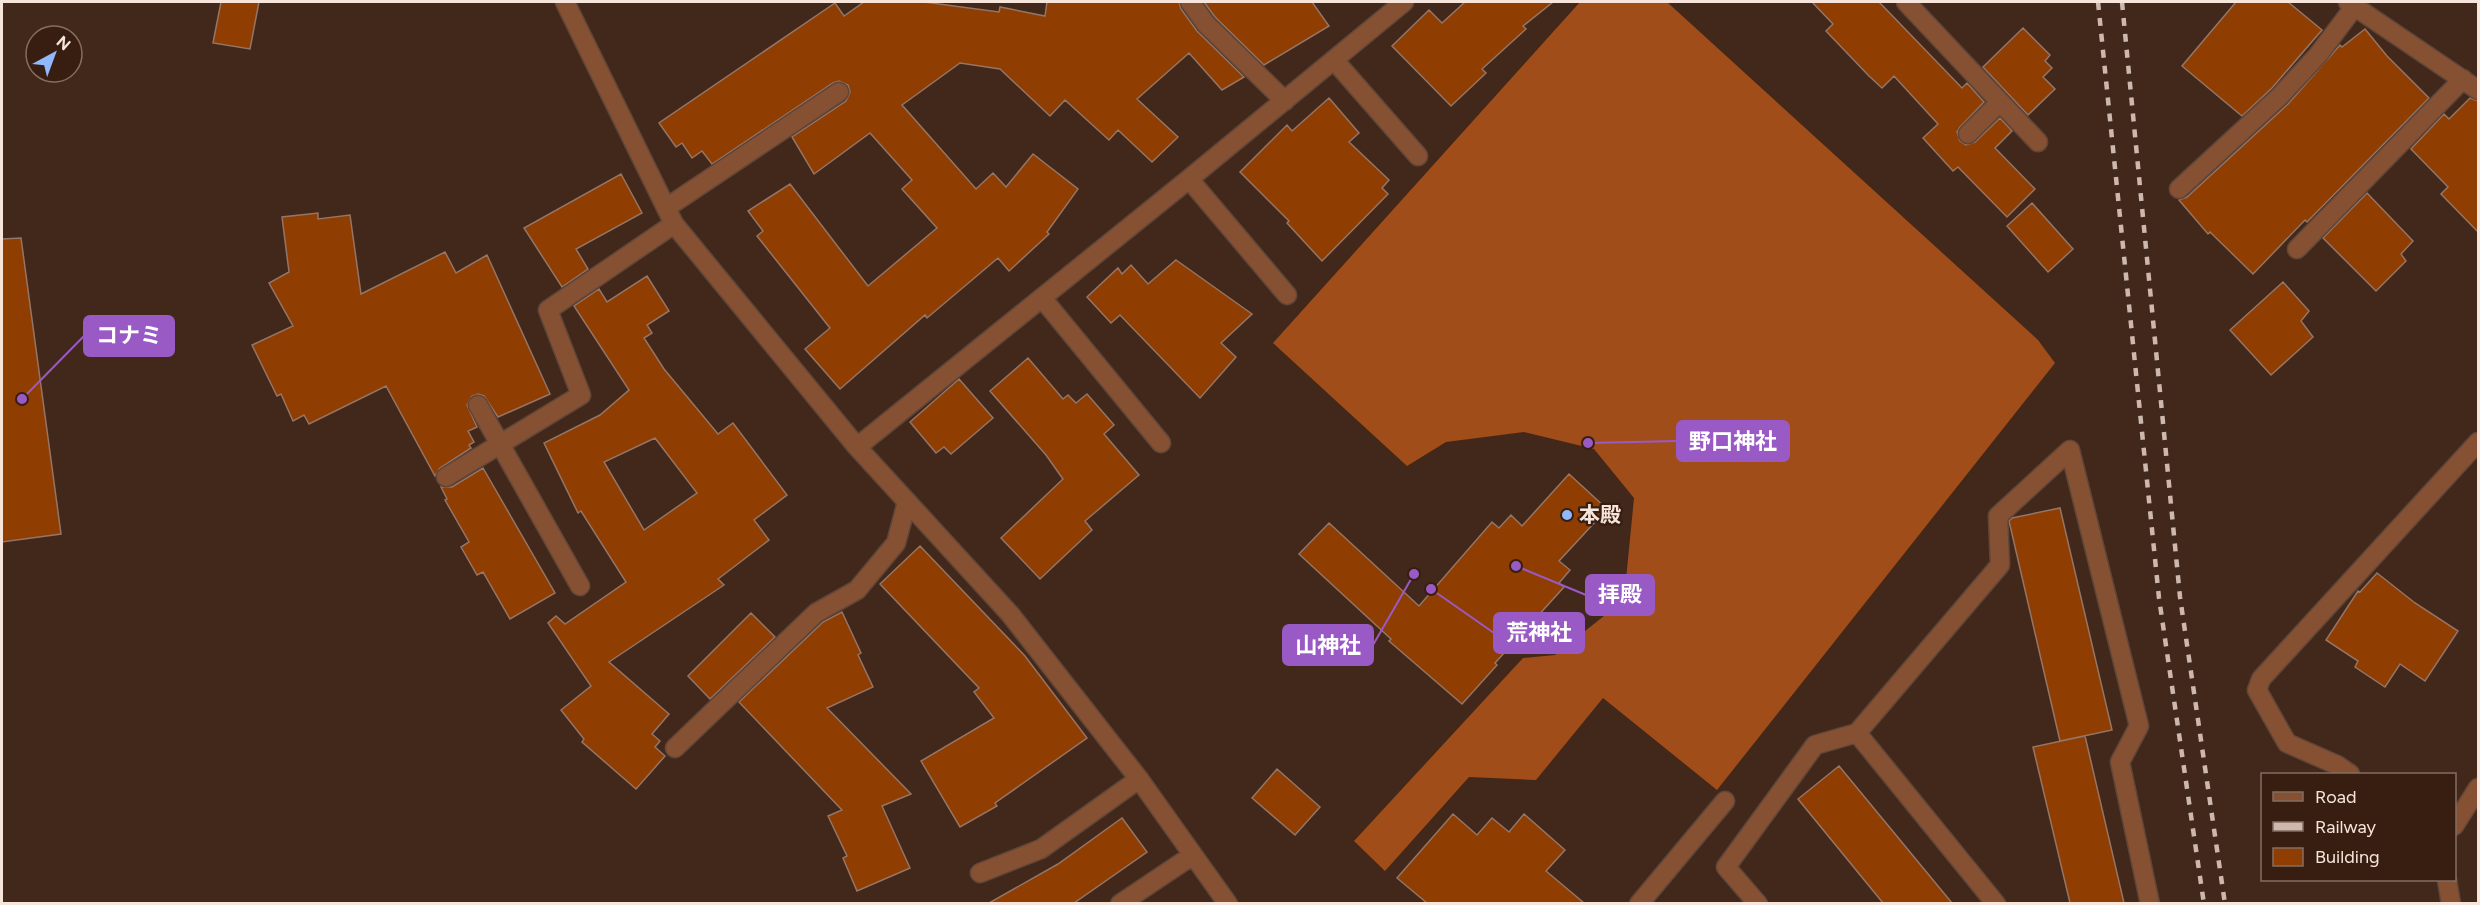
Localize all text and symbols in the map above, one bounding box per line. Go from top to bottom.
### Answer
north arrow [24,24,84,84]
text: N [53,32,74,54]
callout: コナミ [84,316,174,356]
text: コナミ [96,322,162,349]
callout: 野口神社 [1677,421,1789,461]
text: 野口神社 [1689,428,1777,455]
place label: 本殿 [1579,502,1621,527]
marker: 本殿 [1560,508,1574,522]
callout: 拝殿 [1586,575,1654,615]
text: 拝殿 [1598,581,1642,608]
callout: 荒神社 [1494,613,1584,653]
text: 荒神社 [1506,619,1572,646]
callout: 山神社 [1283,625,1373,665]
text: 山神社 [1295,632,1361,659]
legend [2261,773,2456,881]
text: Road [2315,786,2356,808]
text: Railway [2315,816,2377,838]
text: Building [2315,846,2380,868]

